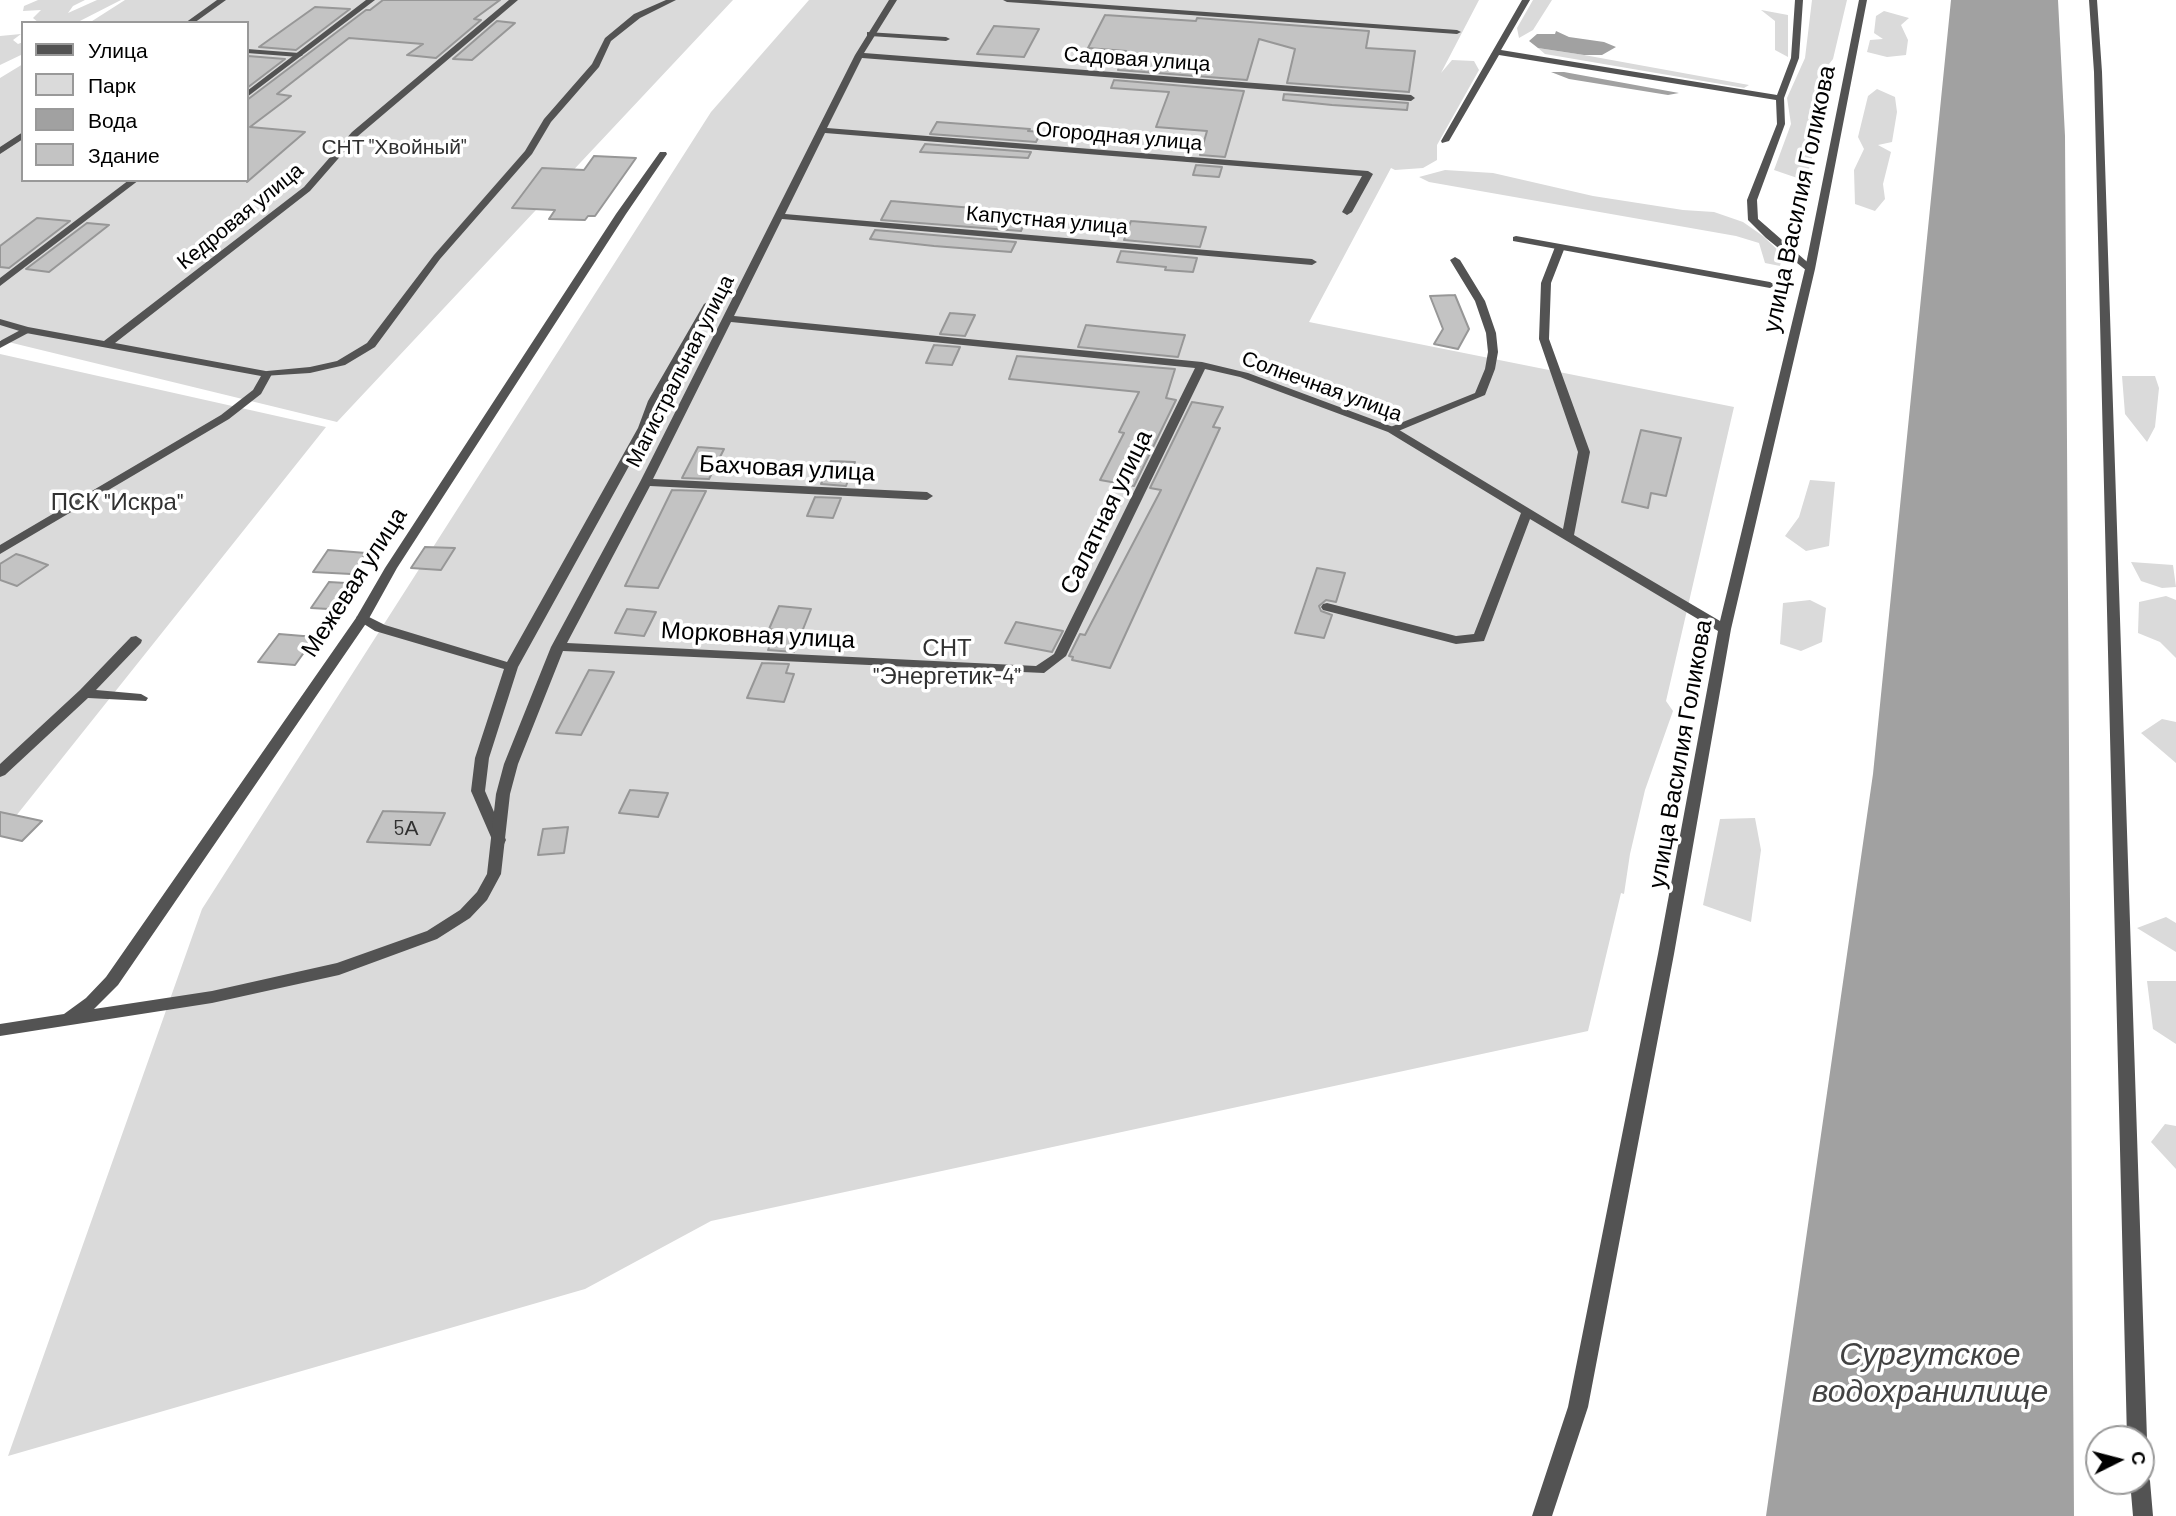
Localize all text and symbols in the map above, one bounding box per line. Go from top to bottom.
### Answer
legend [21,21,248,182]
text: Улица [88,37,148,62]
street label: Садовая улица [1063,41,1211,77]
street label: улица Василия Голикова [1757,63,1841,335]
text: Парк [88,72,136,97]
text: Вода [88,107,137,132]
street label: Огородная улица [1035,116,1203,156]
park label: СНТ "Хвойный" [321,134,467,160]
text: Здание [88,142,160,167]
street label: Кедровая улица [172,157,308,275]
street label: Капустная улица [965,200,1129,240]
street label: Магистральная улица [621,271,739,471]
street label: Солнечная улица [1238,345,1406,427]
street label: Салатная улица [1054,425,1158,599]
street label: Бахчовая улица [698,449,876,487]
park label: ПСК "Искра" [51,488,183,516]
street label: Межевая улица [295,502,413,662]
street label: Морковная улица [660,616,856,654]
street label: улица Василия Голикова [1642,617,1718,891]
park label: СНТ "Энергетик-4" [873,634,1021,690]
house number: 5А [394,815,418,841]
water label: Сургутское водохранилище [1812,1335,2048,1410]
north arrow [2085,1425,2155,1495]
text: С [2127,1450,2152,1466]

